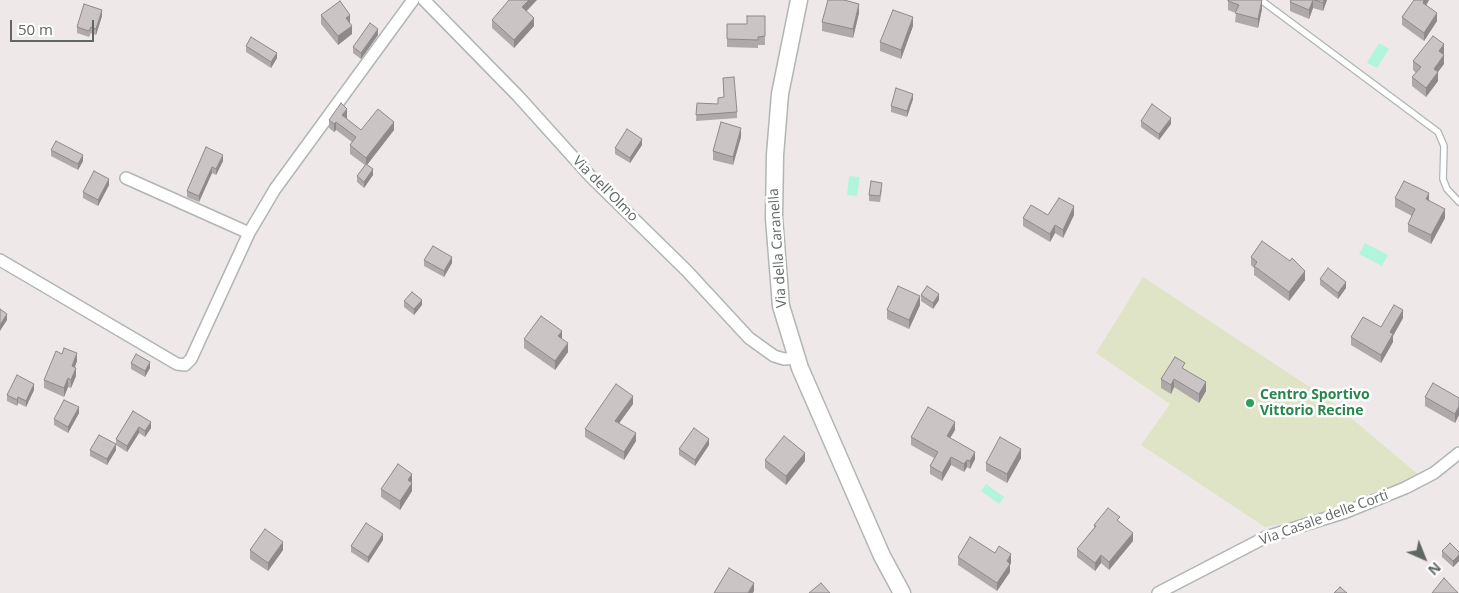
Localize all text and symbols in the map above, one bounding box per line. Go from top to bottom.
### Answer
scale bar [12,10,96,42]
text: 50 m [18,19,53,39]
street label: Via dell'Olmo [569,153,641,225]
street label: Via della Caranella [765,188,791,308]
place label: Centro Sportivo Vittorio Recine [1260,387,1370,420]
marker: Centro Sportivo Vittorio Recine [1244,397,1256,409]
street label: Via Casale delle Corti [1257,487,1391,549]
north arrow [1399,533,1449,583]
text: N [1424,558,1445,580]

